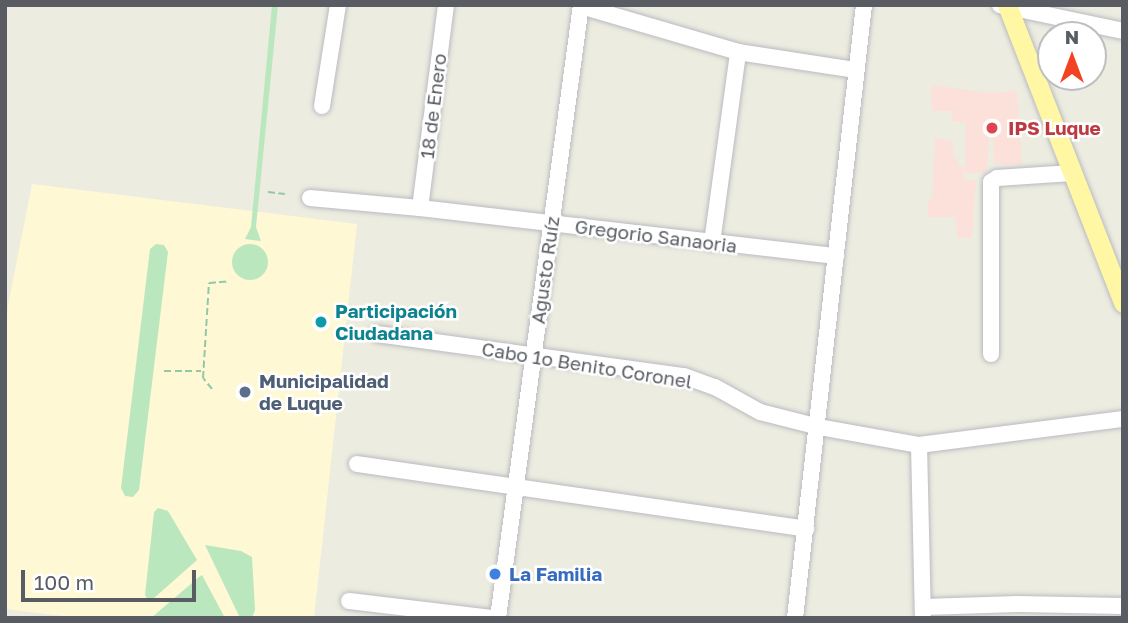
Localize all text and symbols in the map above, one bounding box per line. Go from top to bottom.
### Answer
north arrow [1037,21,1107,91]
text: N [1065,25,1079,48]
street label: 18 de Enero [415,52,451,160]
place label: IPS Luque [1008,117,1101,139]
marker: IPS Luque [982,118,1002,138]
street label: Agusto Ruíz [526,215,564,325]
street label: Gregorio Sanaoria [574,215,738,257]
place label: Participación Ciudadana [335,300,457,344]
marker: Participación Ciudadana [313,314,329,330]
street label: Cabo 1o Benito Coronel [480,337,694,393]
place label: Municipalidad de Luque [259,370,389,414]
marker: Municipalidad de Luque [237,384,253,400]
scale bar [24,556,200,600]
place label: La Familia [509,563,602,585]
marker: La Familia [487,566,503,582]
text: 100 m [34,569,94,595]

